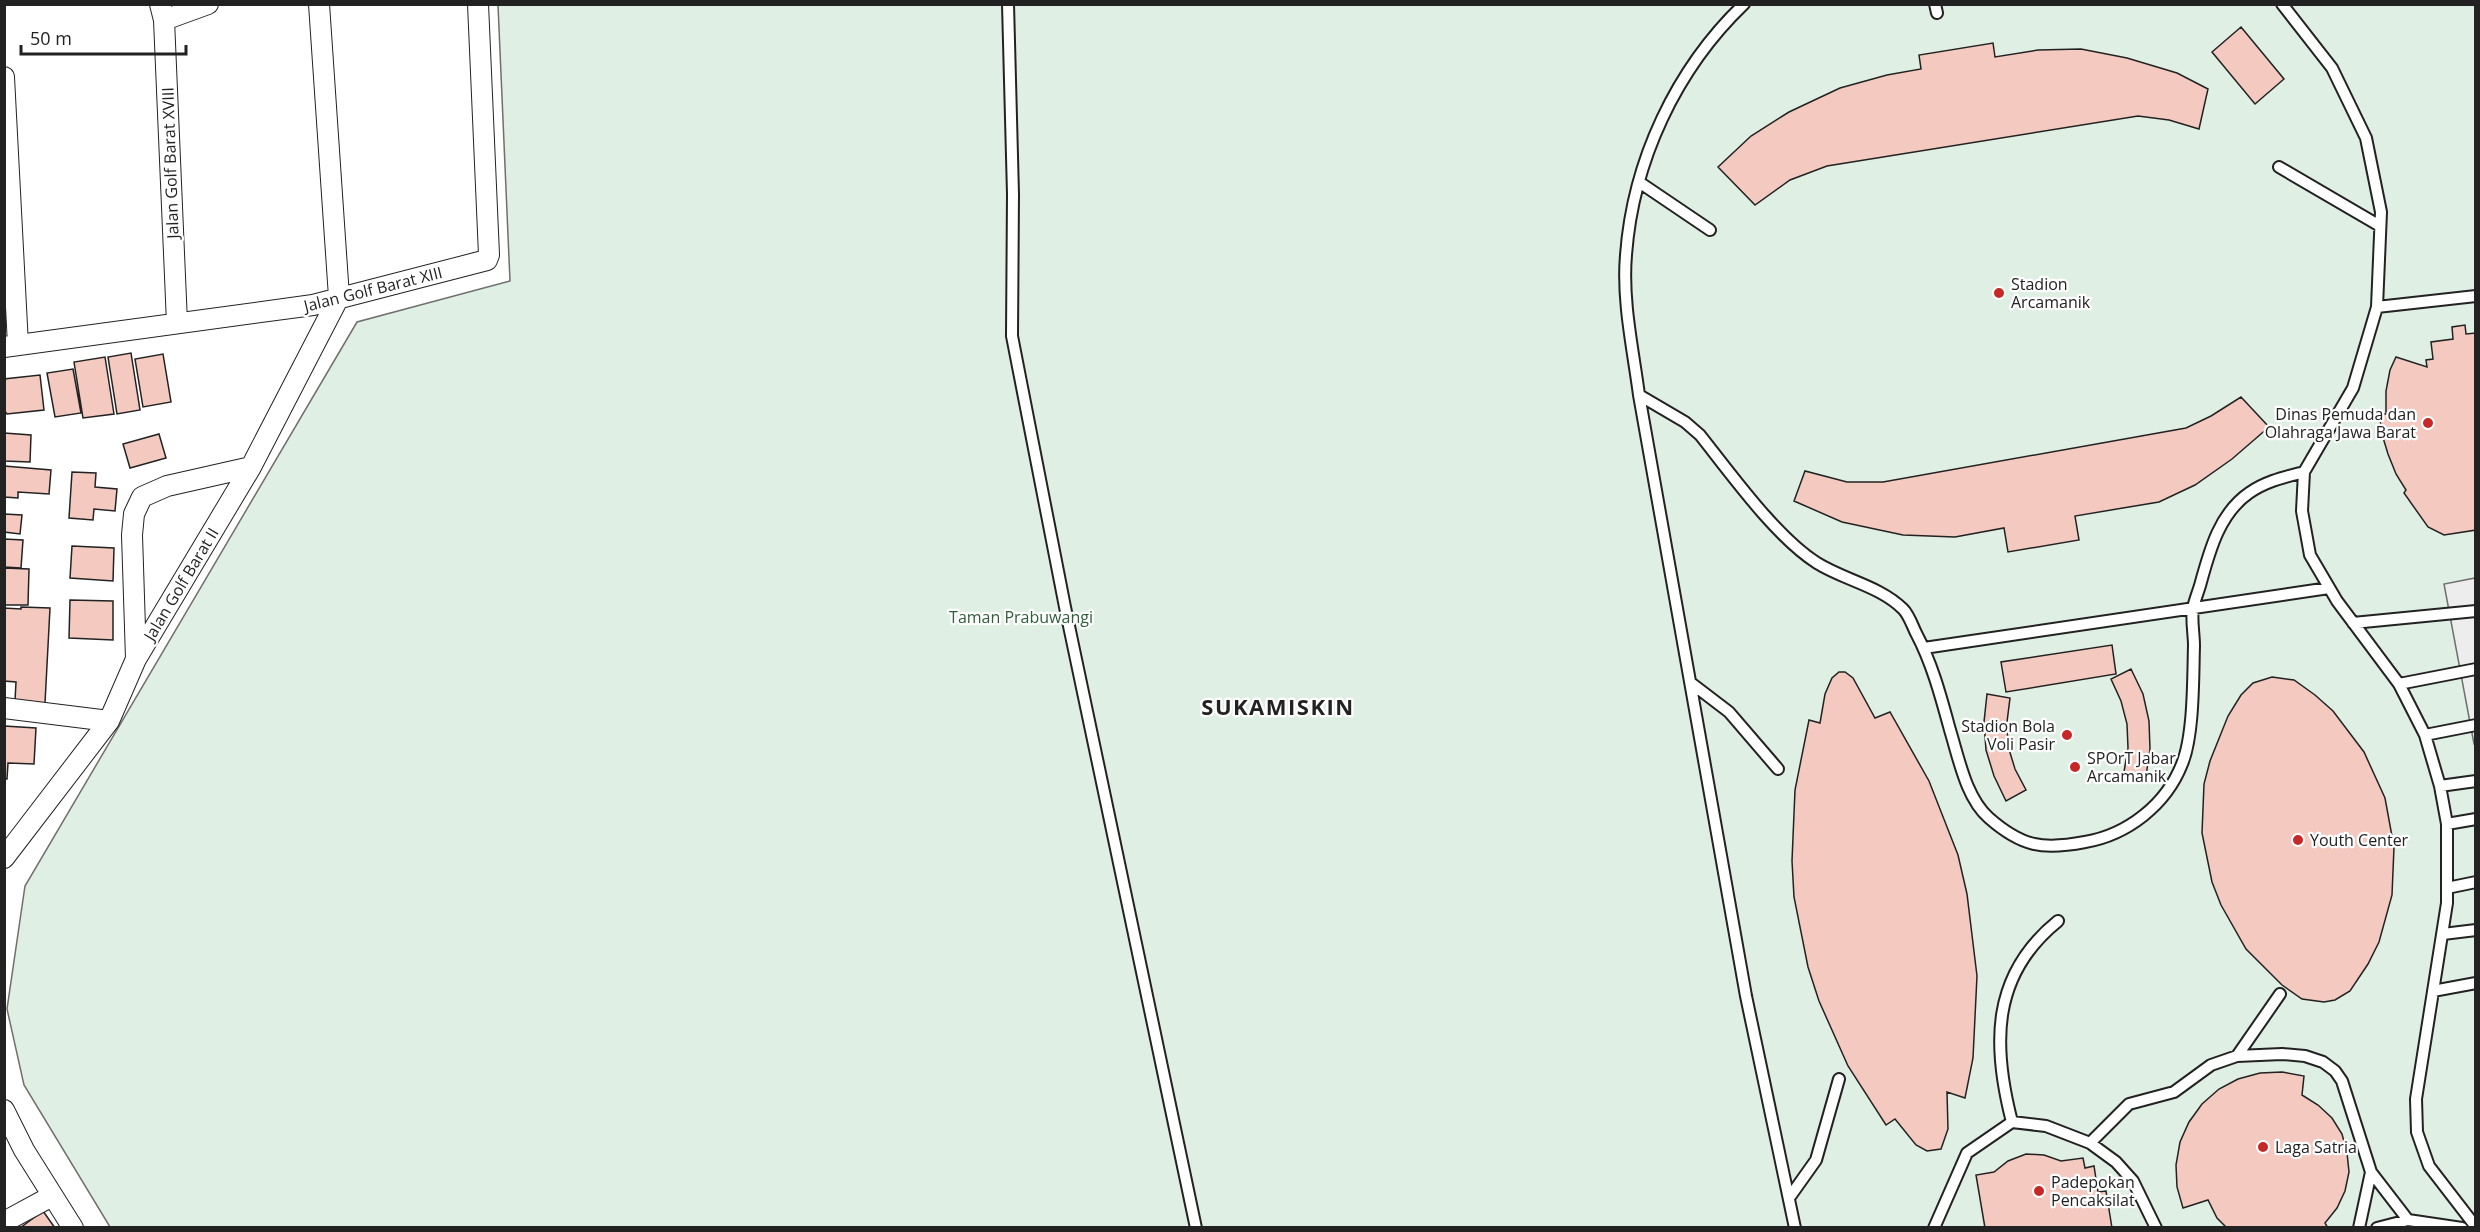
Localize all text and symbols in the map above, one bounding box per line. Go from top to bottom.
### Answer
scale bar [21,18,186,56]
text: 50 m [30,26,72,50]
street label: Jalan Golf Barat XVIII [156,87,184,241]
street label: Jalan Golf Barat XIII [299,261,445,317]
place label: Stadion Arcamanik [2011,273,2091,313]
marker: Stadion Arcamanik [1992,286,2006,300]
place label: Dinas Pemuda dan Olahraga Jawa Barat [2265,403,2416,443]
marker: Dinas Pemuda dan Olahraga Jawa Barat [2421,416,2435,430]
street label: Jalan Golf Barat II [137,523,223,646]
park label: Taman Prabuwangi [949,606,1093,628]
district label: SUKAMISKIN [1201,691,1355,721]
place label: Stadion Bola Voli Pasir [1961,715,2055,755]
marker: Stadion Bola Voli Pasir [2060,728,2074,742]
place label: SPOrT Jabar Arcamanik [2087,747,2176,787]
marker: SPOrT Jabar Arcamanik [2068,760,2082,774]
place label: Youth Center [2310,829,2409,851]
marker: Youth Center [2291,833,2305,847]
place label: Laga Satria [2275,1136,2357,1158]
marker: Laga Satria [2256,1140,2270,1154]
place label: Padepokan Pencaksilat [2051,1171,2135,1211]
marker: Padepokan Pencaksilat [2032,1184,2046,1198]

